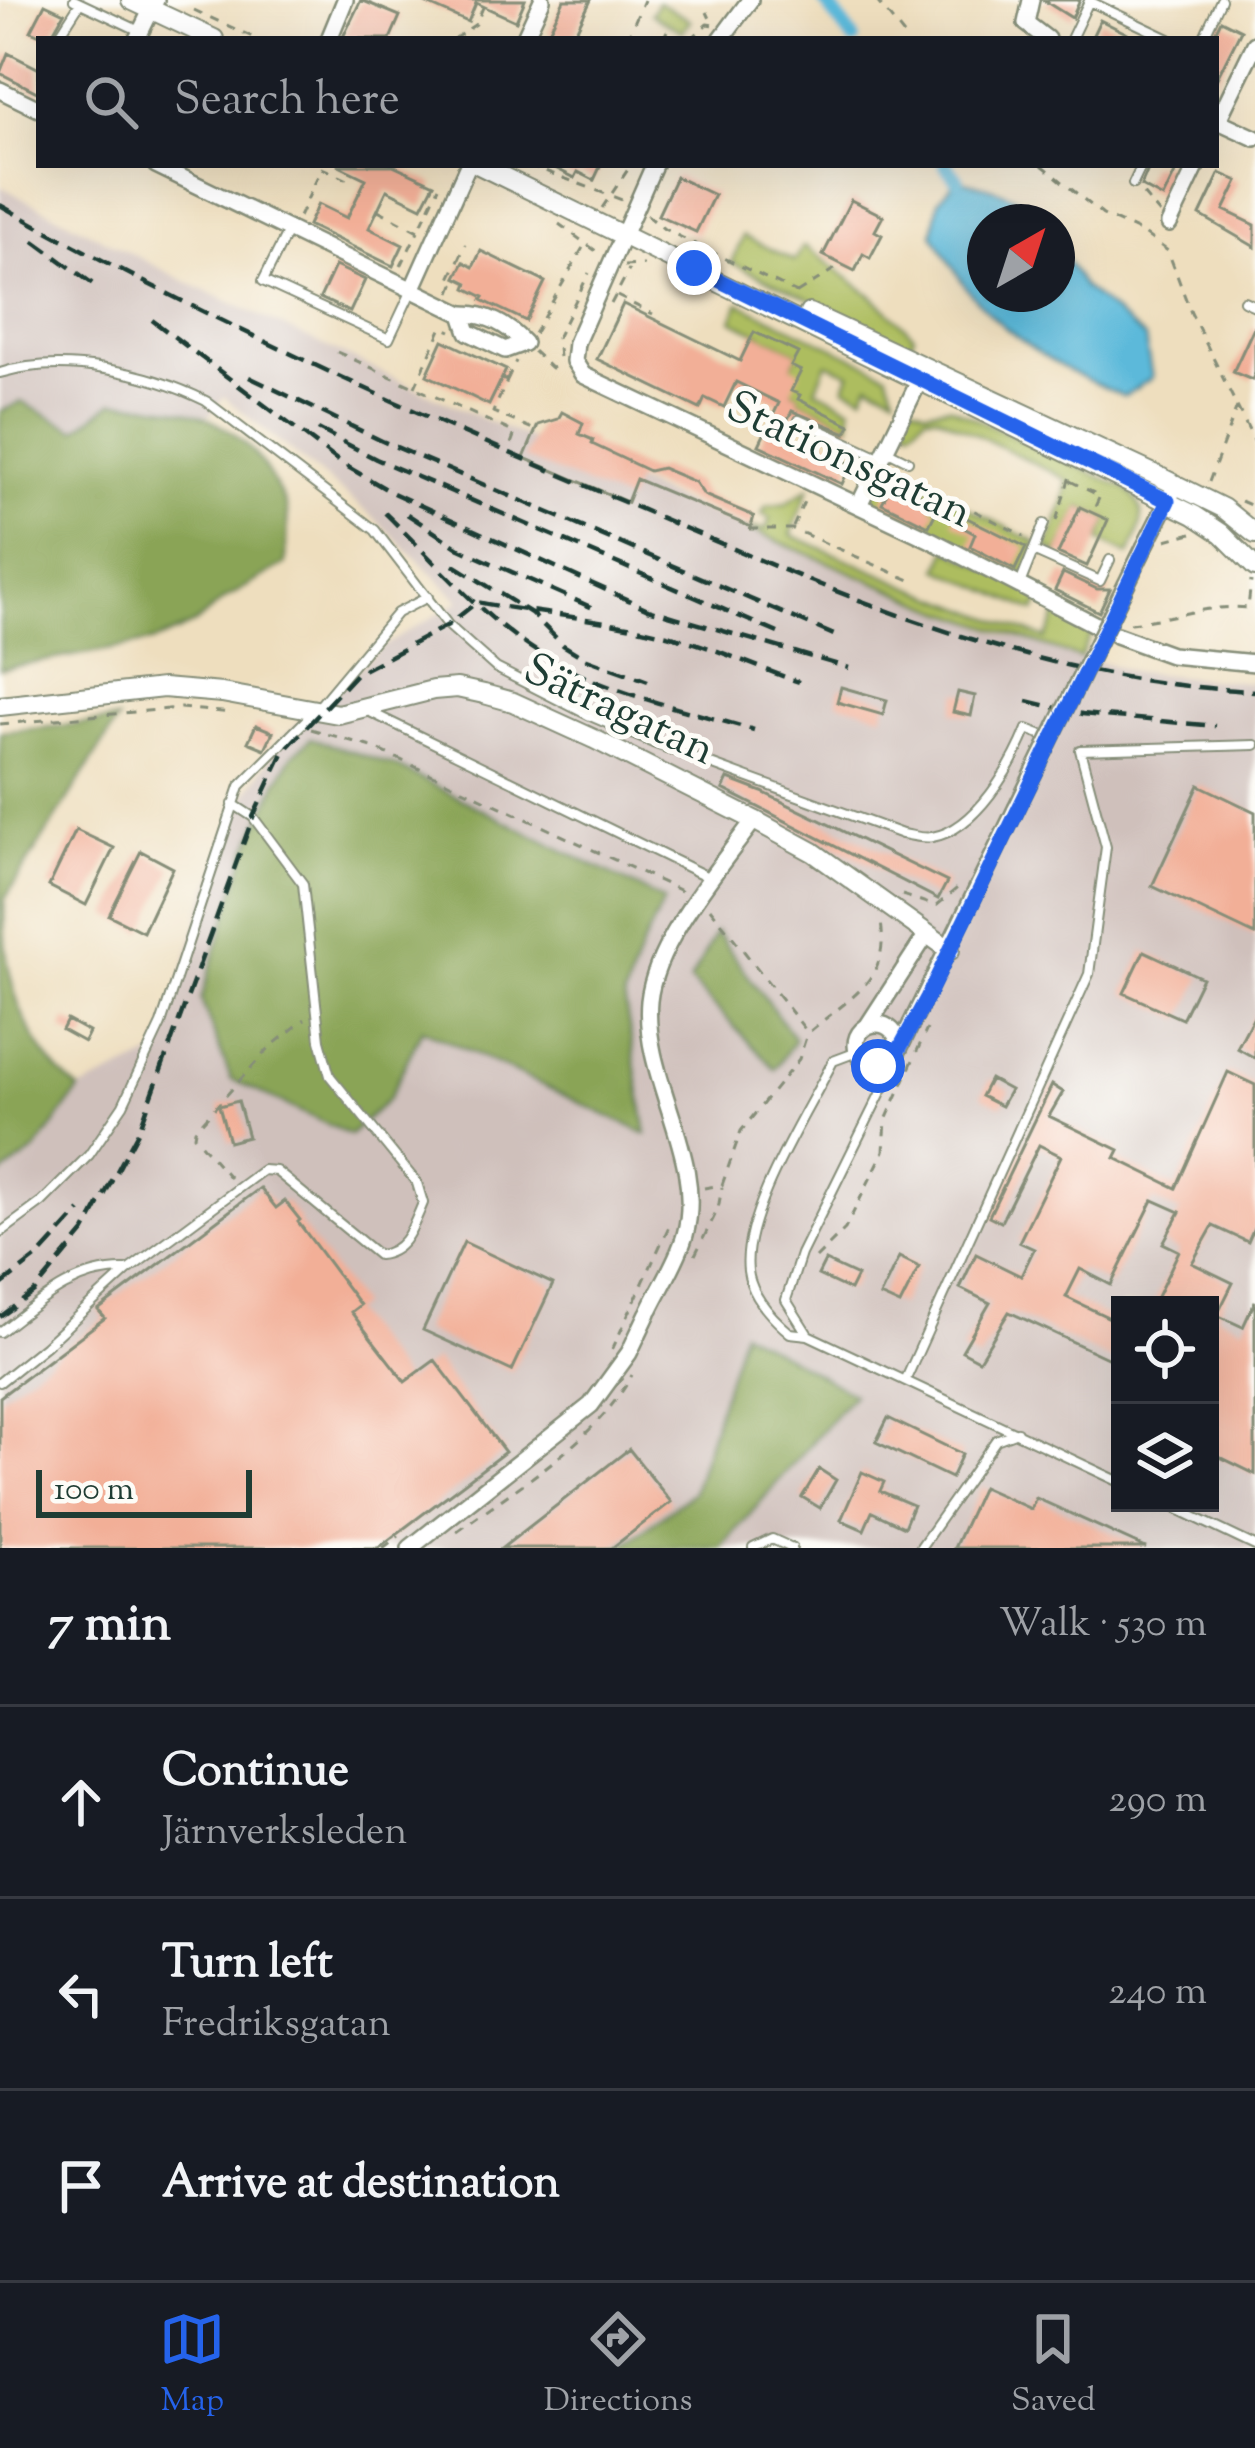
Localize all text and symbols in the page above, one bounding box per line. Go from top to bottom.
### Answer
search box [36,36,1219,168]
icon: search [78,69,144,135]
text: Search here [174,70,400,135]
north arrow [967,204,1075,312]
route end [667,241,721,295]
street label: Stationsgatan [714,377,982,547]
street label: Sätragatan [512,639,724,785]
route start [851,1039,905,1093]
map controls [1111,1296,1219,1512]
button: locate [1111,1296,1219,1404]
button: layers [1111,1404,1219,1512]
scale bar [36,1464,252,1517]
text: 100 m [54,1467,134,1515]
text: 7 min [48,1590,171,1663]
text: Walk · 530 m [999,1598,1207,1654]
text: Continue [162,1741,349,1806]
icon: ahead [48,1769,114,1835]
text: 290 m [1109,1774,1207,1830]
text: Järnverksleden [162,1806,407,1862]
text: Turn left [162,1933,333,1998]
icon: left [48,1961,114,2027]
text: 240 m [1108,1966,1207,2022]
text: Fredriksgatan [162,1998,391,2054]
icon: arrive [48,2153,114,2219]
text: Arrive at destination [162,2153,560,2218]
tab: Map [159,2306,225,2426]
tab: Directions [544,2306,693,2426]
tab: Saved [1011,2306,1096,2426]

